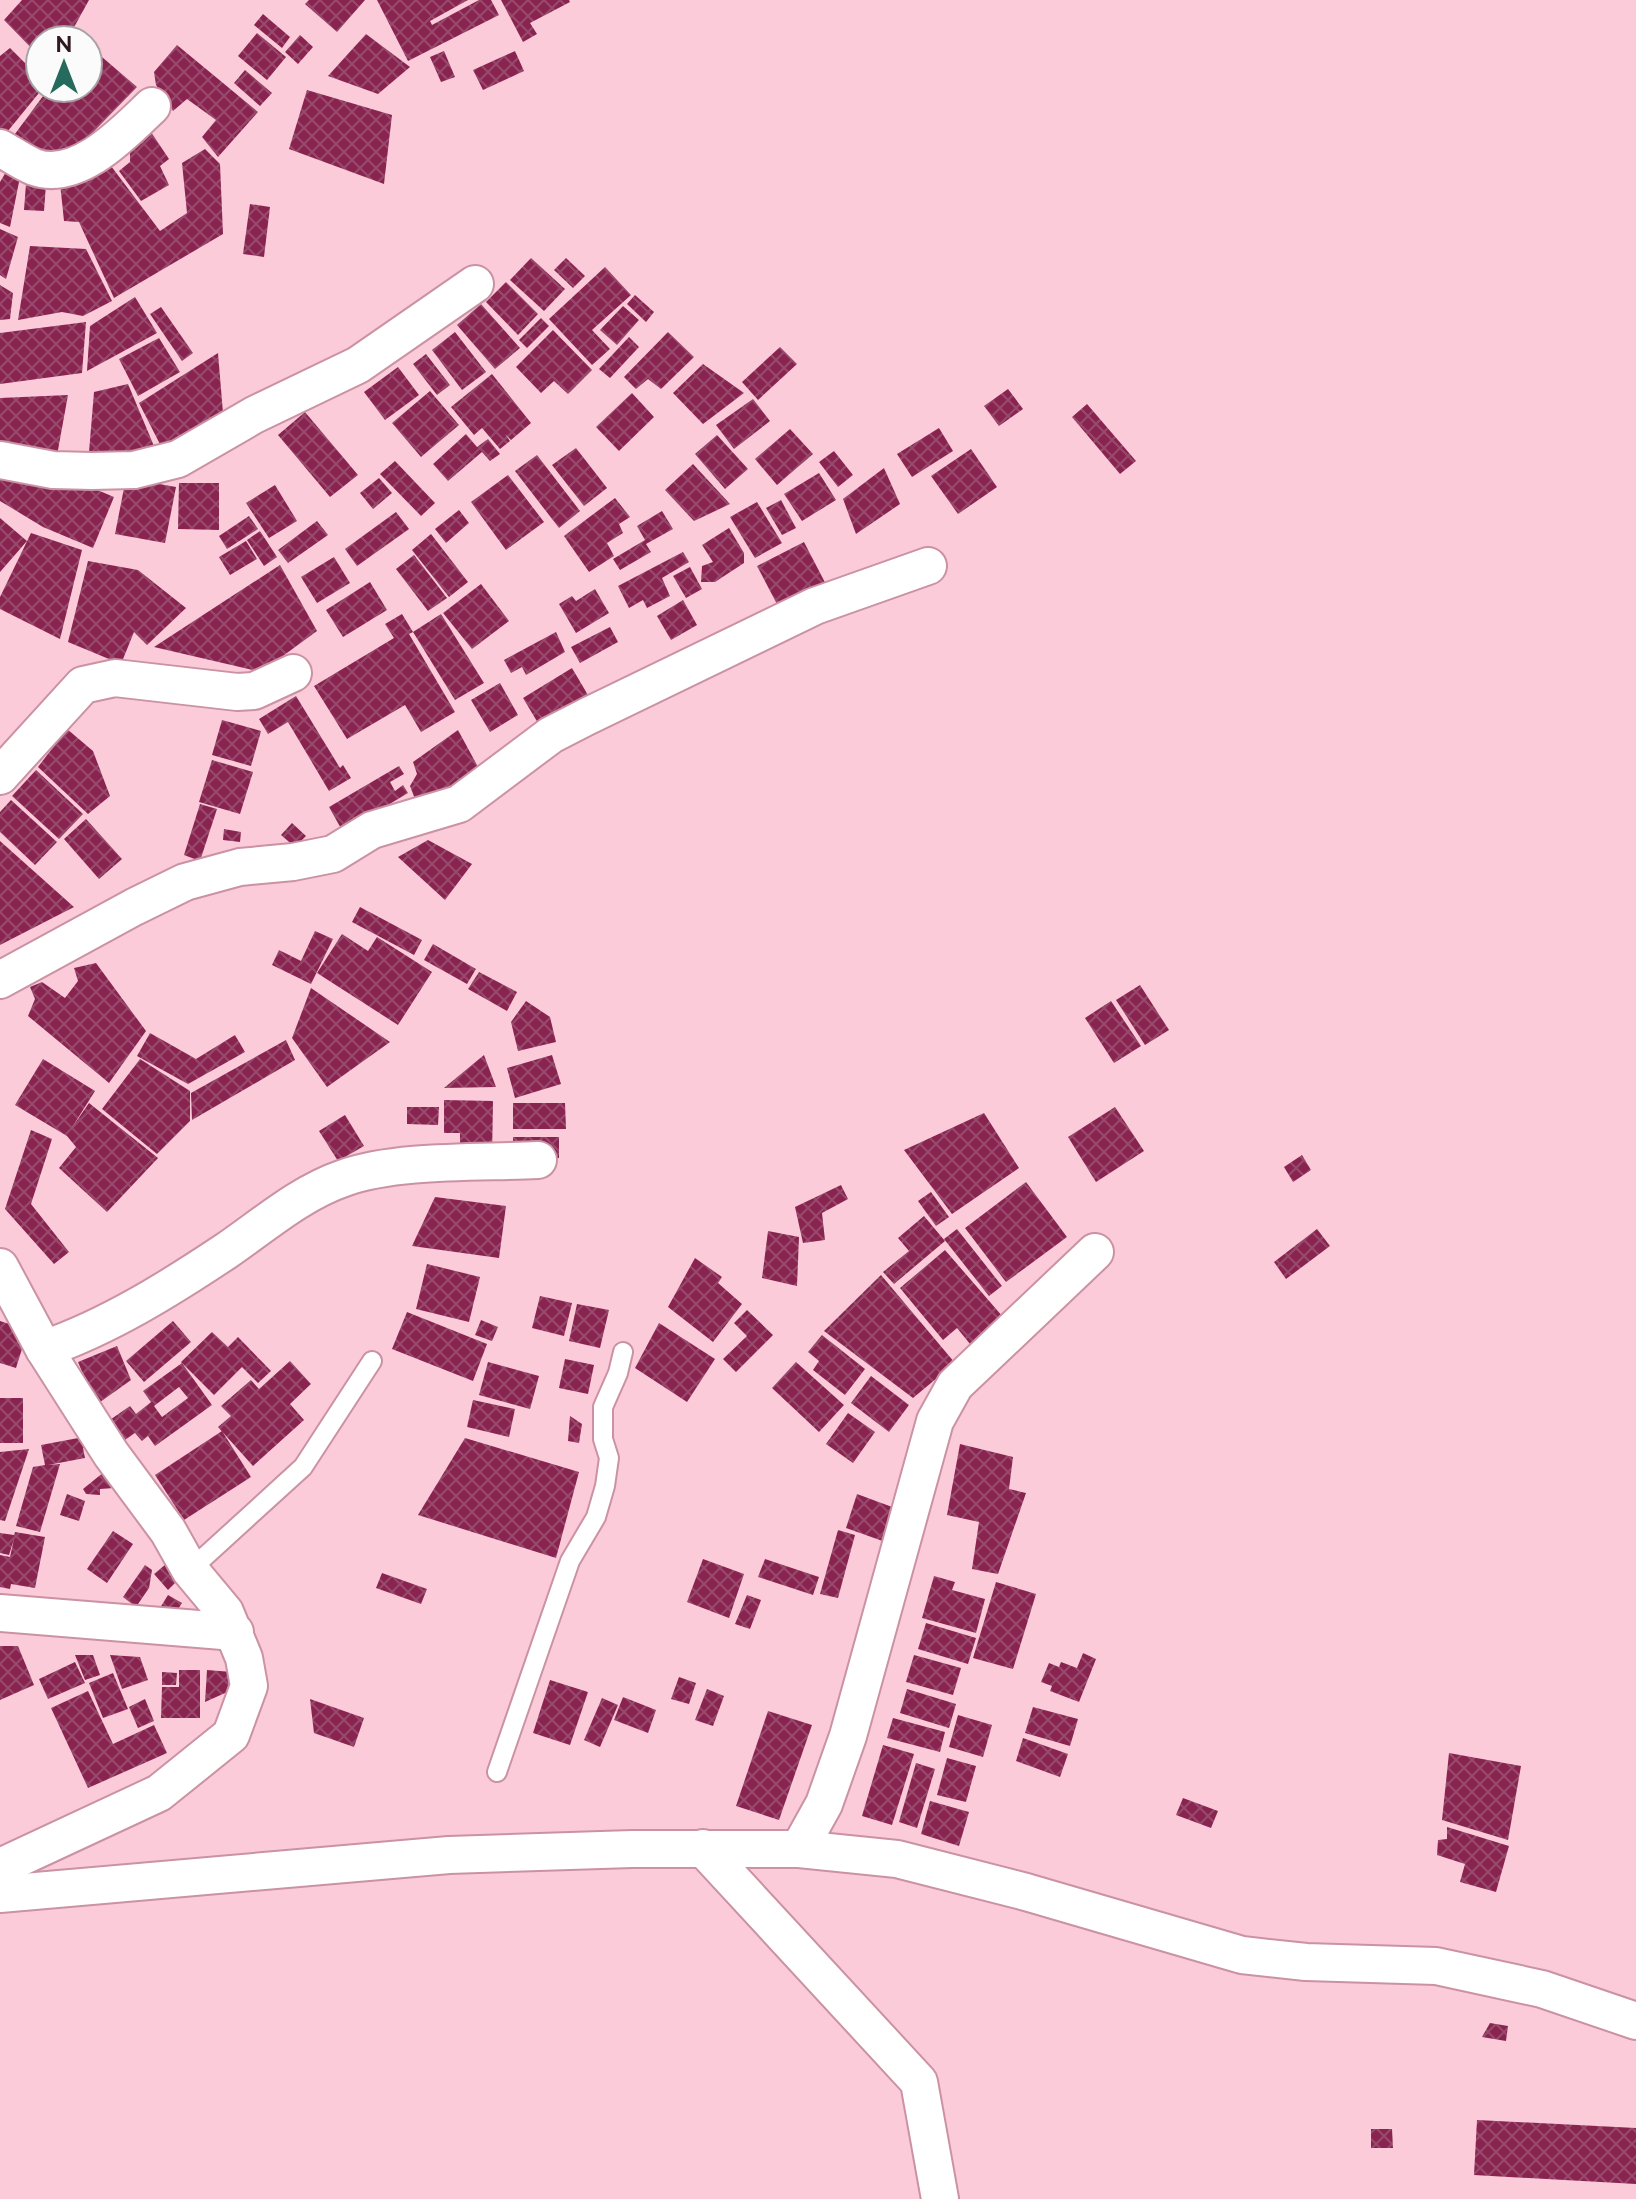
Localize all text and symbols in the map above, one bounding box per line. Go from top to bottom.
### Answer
north arrow [24,24,104,104]
text: N [56,31,72,57]

